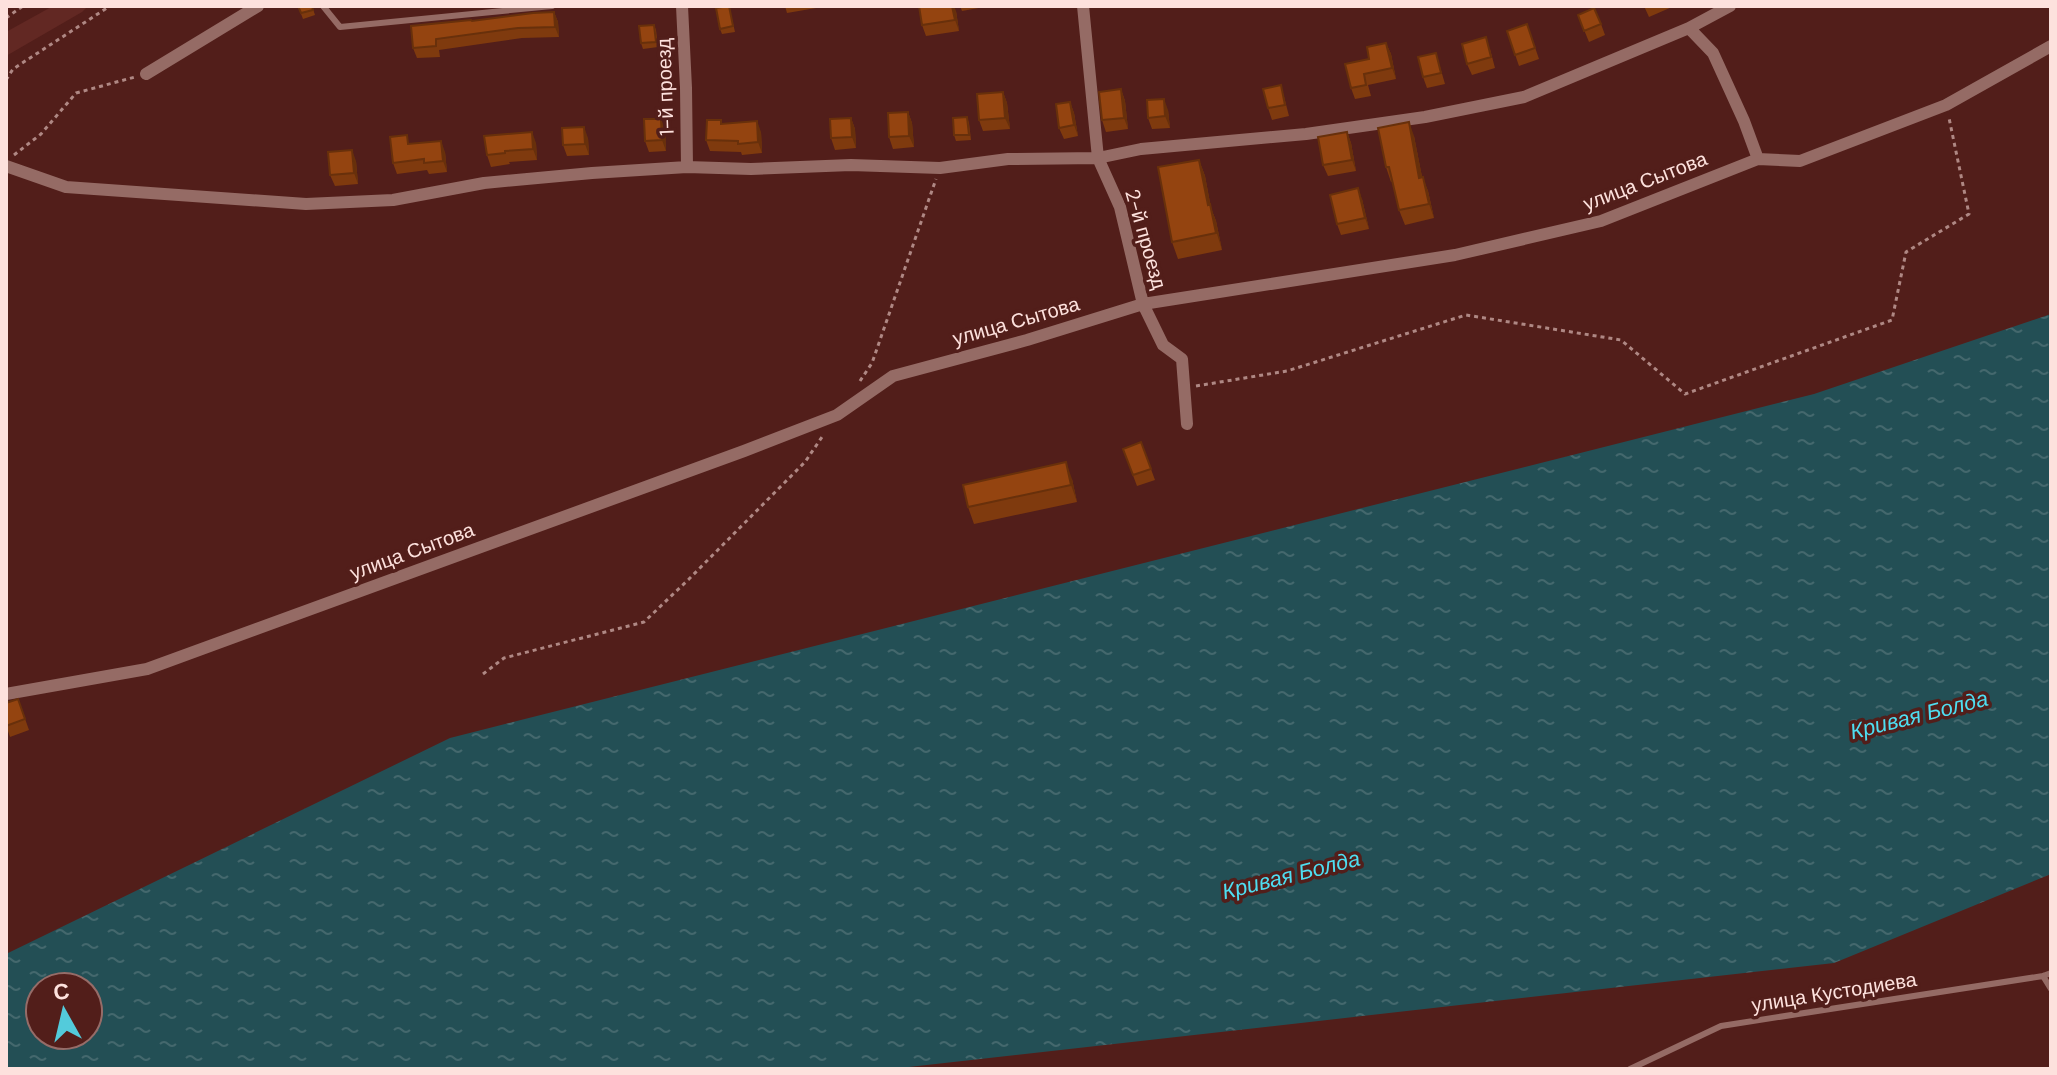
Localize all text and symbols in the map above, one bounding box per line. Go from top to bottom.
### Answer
street label: 1-й проезд [650,37,680,136]
street label: улица Сытова [1579,145,1711,217]
street label: 2-й проезд [1119,186,1173,292]
street label: улица Сытова [950,290,1083,352]
street label: улица Сытова [346,516,479,586]
water label: Кривая Болда [1847,684,1991,746]
water label: Кривая Болда [1219,844,1363,906]
street label: улица Кустодиева [1750,966,1919,1018]
north arrow [24,971,104,1051]
text: С [51,976,71,1007]

